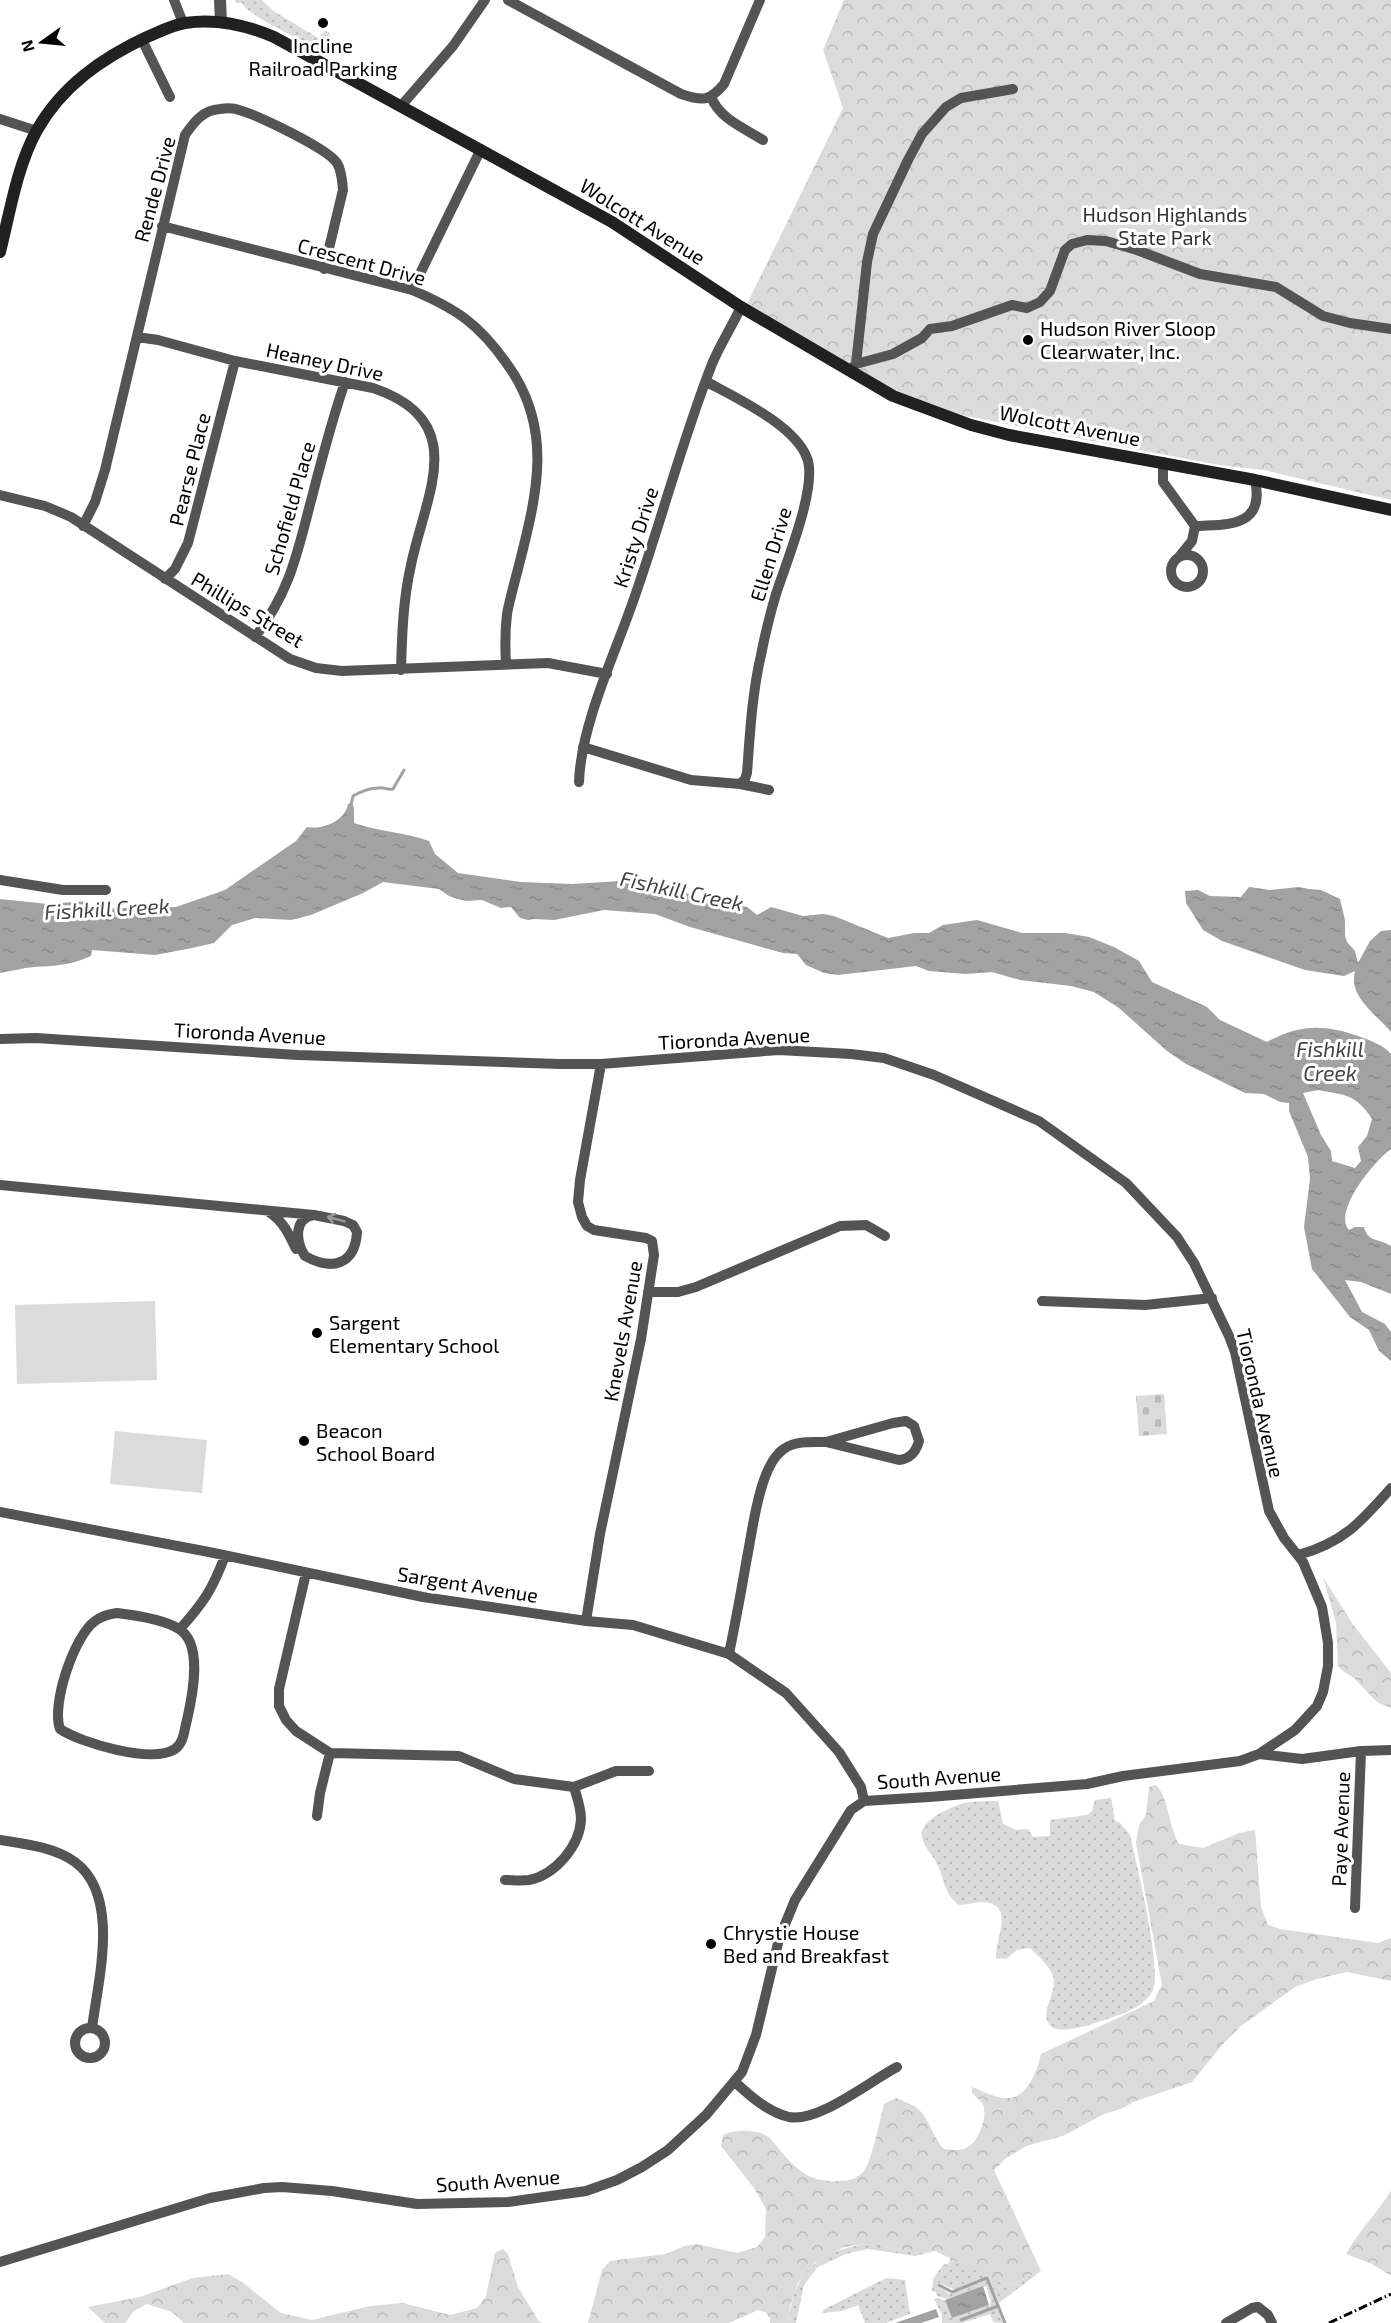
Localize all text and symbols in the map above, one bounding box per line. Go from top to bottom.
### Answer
north arrow [12,12,72,72]
marker: Incline Railroad Parking [316,16,330,30]
place label: Incline Railroad Parking [249,33,397,80]
text: N [16,38,38,54]
street label: Rende Drive [128,133,180,245]
street label: Wolcott Avenue [576,173,710,269]
park label: Hudson Highlands State Park [1082,202,1248,249]
street label: Crescent Drive [295,232,429,290]
place label: Hudson River Sloop Clearwater, Inc. [1040,316,1216,363]
marker: Hudson River Sloop Clearwater, Inc. [1021,333,1035,347]
street label: Heaney Drive [264,337,386,385]
street label: Wolcott Avenue [997,400,1143,450]
street label: Pearse Place [163,410,215,528]
street label: Schofield Place [258,438,320,578]
street label: Kristy Drive [607,484,663,590]
street label: Ellen Drive [744,504,796,604]
street label: Phillips Street [187,566,309,652]
water label: Fishkill Creek [618,865,746,915]
water label: Fishkill Creek [44,892,170,924]
street label: Tioronda Avenue [173,1017,327,1049]
street label: Tioronda Avenue [657,1022,811,1054]
water label: Fishkill Creek [1296,1036,1364,1085]
one-way arrow [327,1213,346,1225]
street label: Knevels Avenue [598,1259,646,1403]
place label: Sargent Elementary School [329,1310,499,1357]
marker: Sargent Elementary School [310,1326,324,1340]
street label: Tioronda Avenue [1232,1326,1290,1480]
place label: Beacon School Board [316,1418,435,1465]
marker: Beacon School Board [297,1434,311,1448]
street label: Sargent Avenue [396,1561,540,1607]
street label: South Avenue [876,1761,1002,1793]
street label: Paye Avenue [1326,1771,1354,1887]
place label: Chrystie House Bed and Breakfast [723,1920,889,1967]
marker: Chrystie House Bed and Breakfast [704,1937,718,1951]
street label: South Avenue [435,2164,561,2196]

